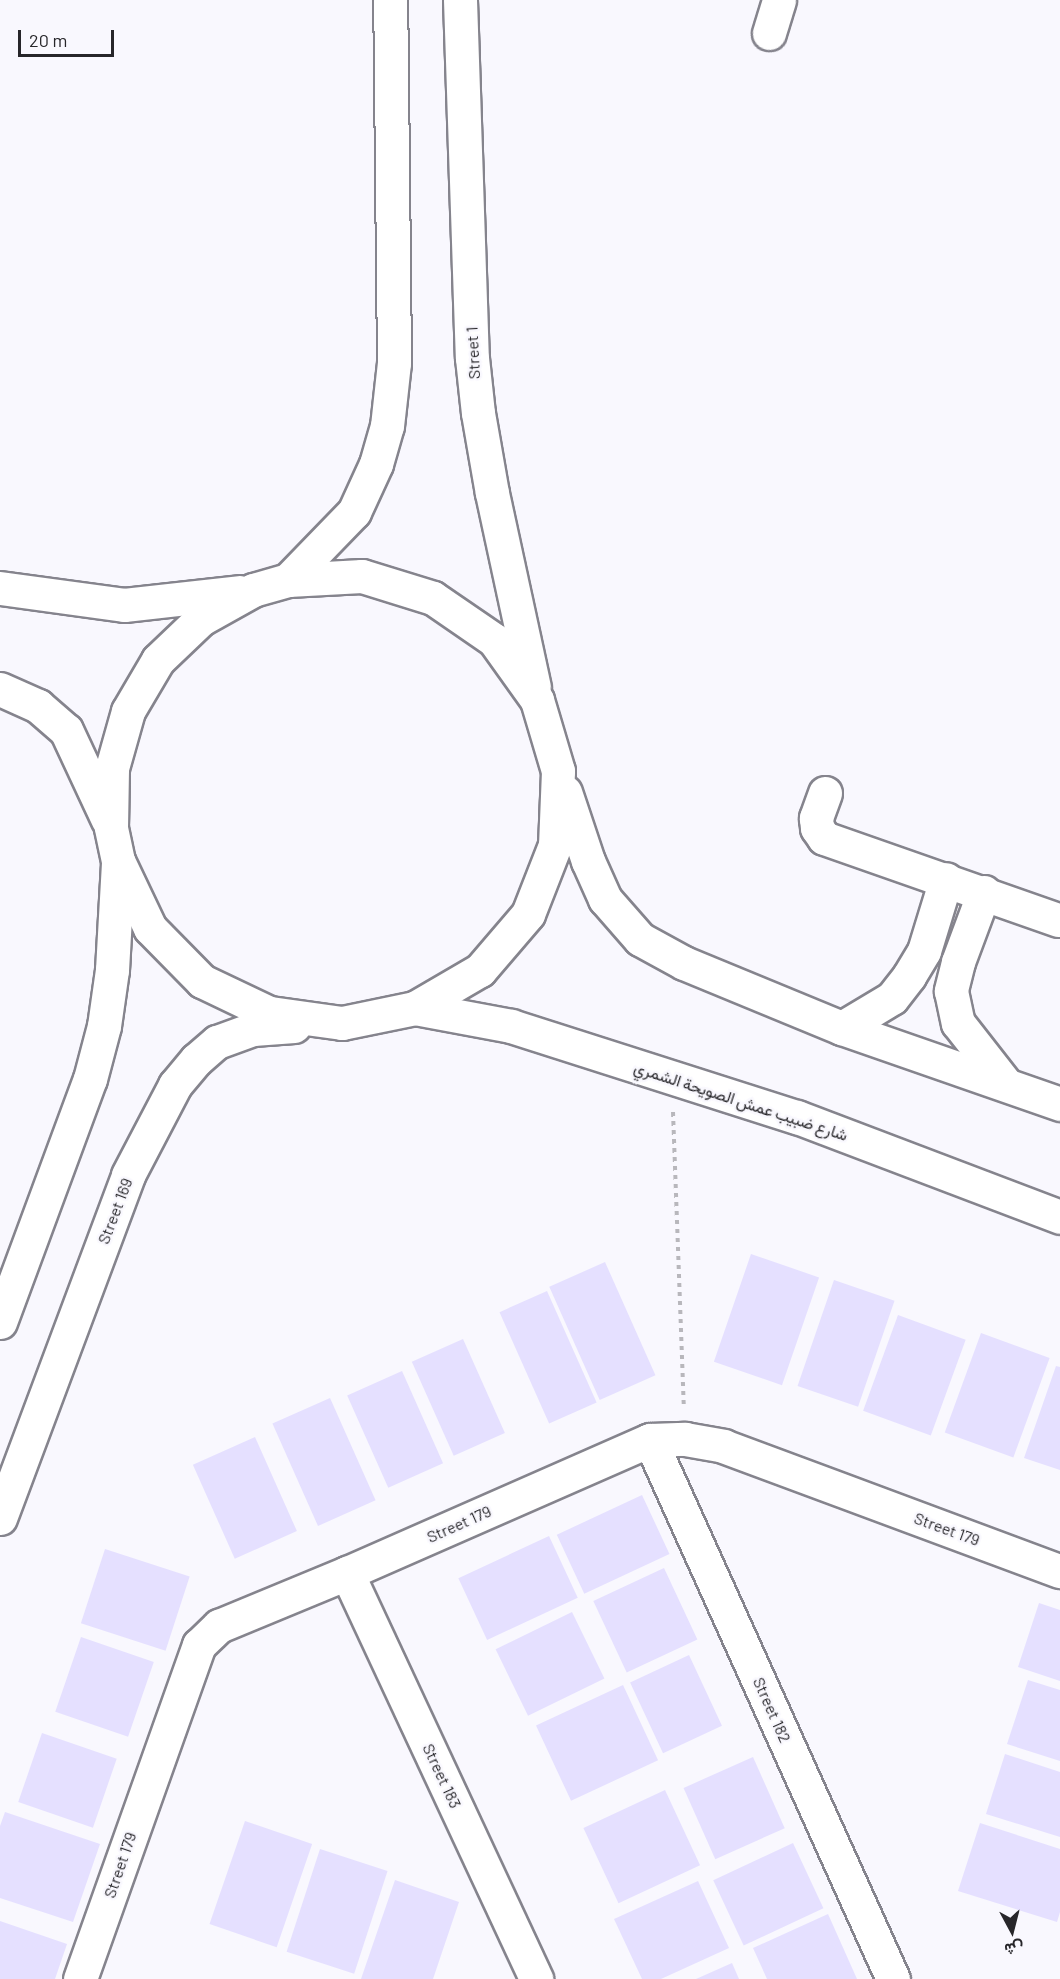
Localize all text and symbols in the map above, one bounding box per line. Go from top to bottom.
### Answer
scale bar [21,18,117,56]
text: 20 m [29,29,67,51]
street label: Street 1 [462,326,484,380]
street label: شارع ضبيب عمش الصويحة الشمري [632,1057,850,1145]
street label: Street 169 [94,1175,136,1247]
street label: Street 179 [424,1501,494,1547]
street label: Street 179 [912,1508,982,1550]
street label: Street 182 [749,1674,795,1746]
street label: Street 183 [419,1741,465,1811]
street label: Street 179 [100,1830,140,1900]
north arrow [982,1901,1042,1961]
text: ش [1004,1939,1025,1960]

